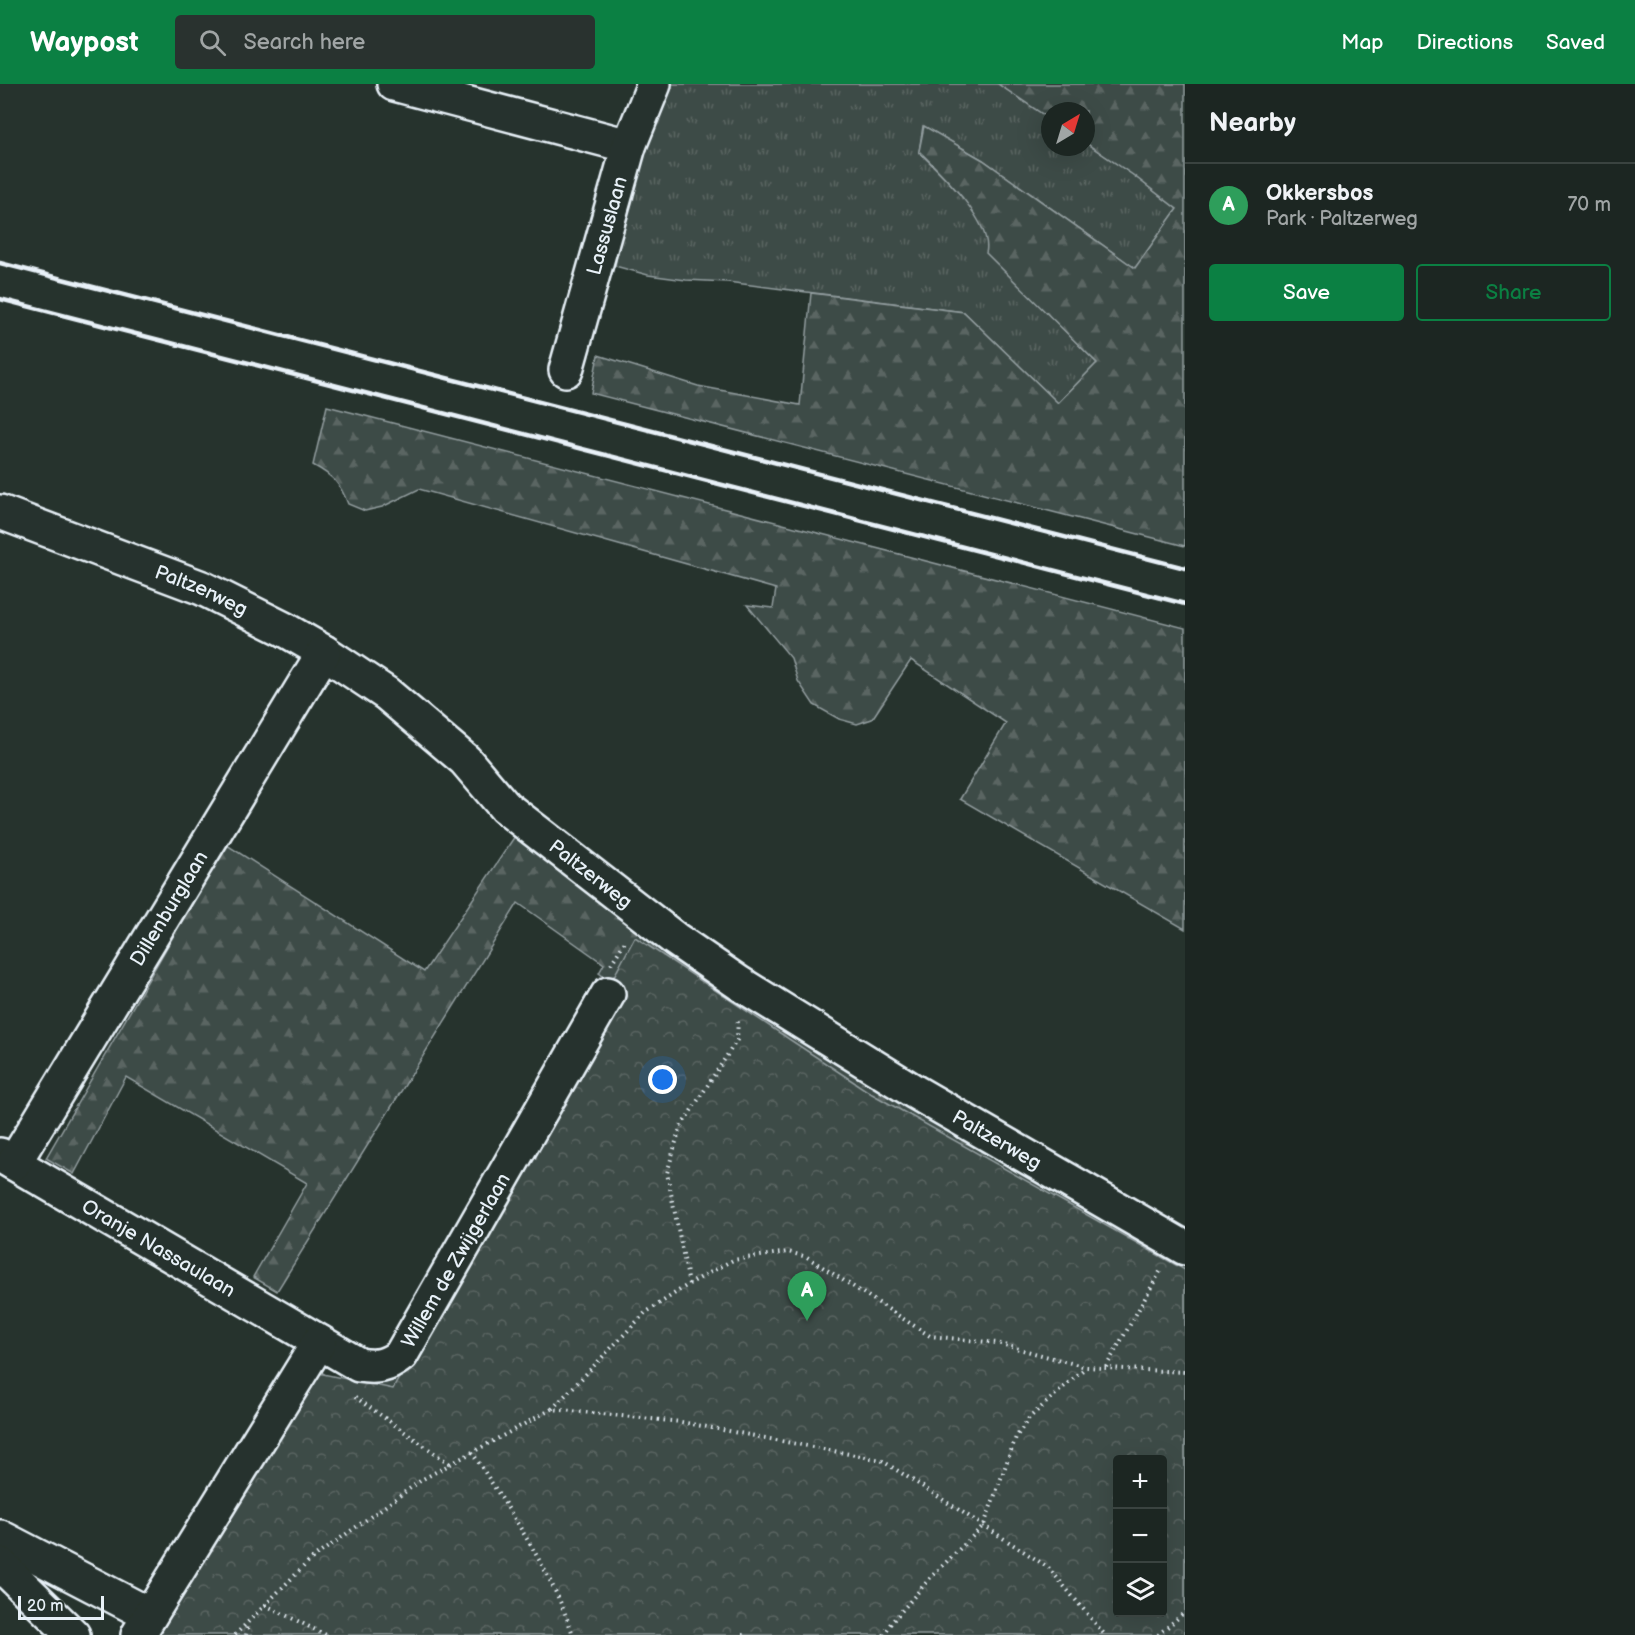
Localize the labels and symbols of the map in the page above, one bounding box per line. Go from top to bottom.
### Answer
north arrow [1041,102,1095,156]
street label: Lassuslaan [582,174,633,278]
street label: Paltzerweg [151,560,251,622]
street label: Paltzerweg [544,835,637,914]
street label: Dillenburglaan [125,847,213,971]
your location [648,1065,677,1094]
street label: Paltzerweg [948,1105,1045,1175]
street label: Willem de Zwijgerlaan [397,1169,516,1352]
street label: Oranje Nassaulaan [77,1195,239,1303]
pin: A [788,1272,826,1321]
scale bar [18,1593,104,1620]

